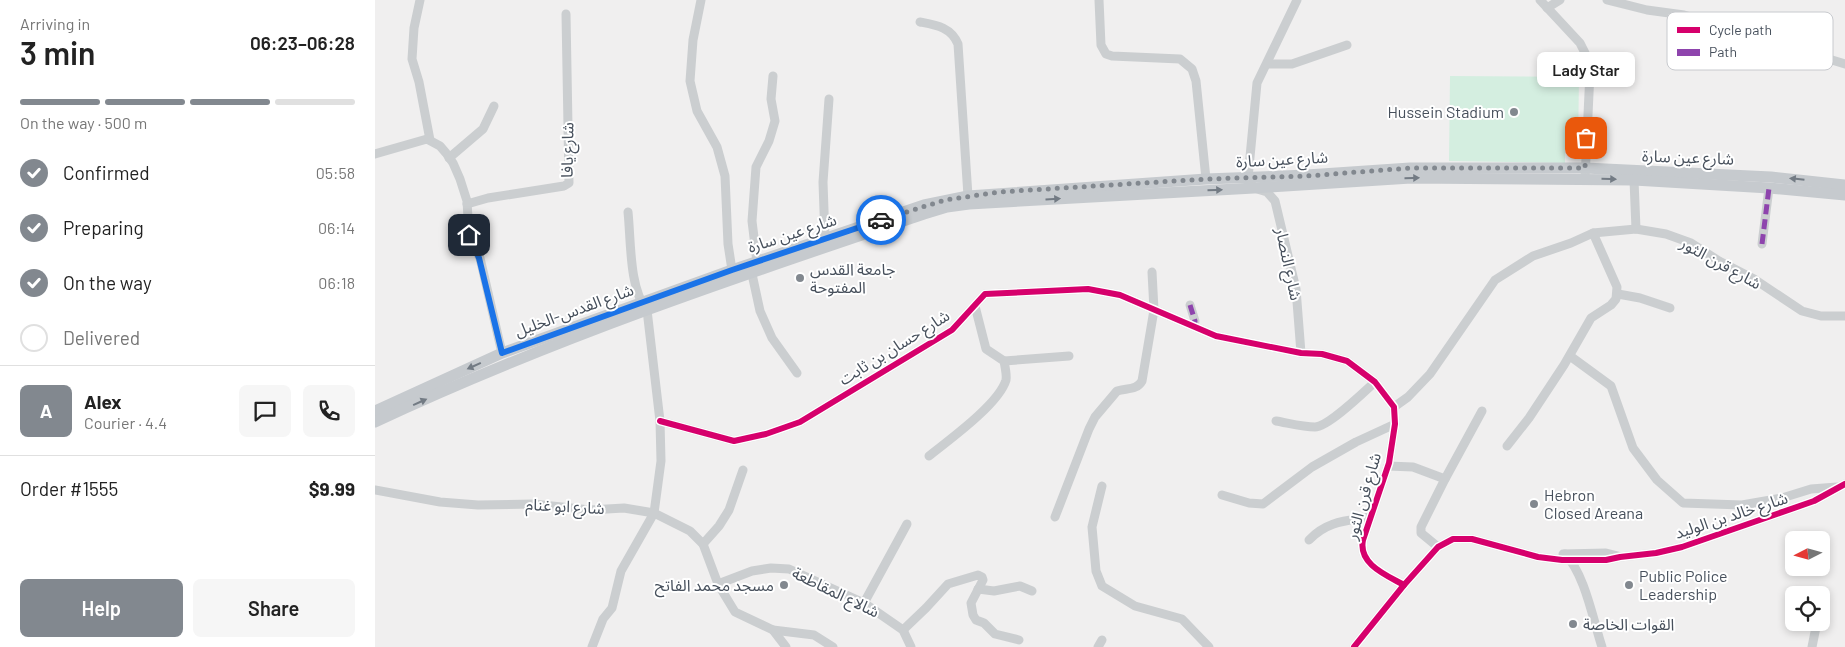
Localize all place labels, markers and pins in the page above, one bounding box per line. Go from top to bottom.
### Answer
callout: Lady Star [1537,53,1635,88]
place label: Hussein Stadium [1387,102,1504,121]
marker: Hussein Stadium [1508,106,1520,118]
pin [1565,117,1607,159]
pin [448,214,490,256]
place label: جامعة القدس المفتوحة [810,259,896,297]
marker: جامعة القدس المفتوحة [794,272,806,284]
place label: Hebron Closed Areana [1544,485,1643,522]
marker: Hebron Closed Areana [1528,498,1540,510]
place label: Public Police Leadership [1639,566,1728,603]
place label: مسجد محمد الفاتح [655,575,774,598]
marker: مسجد محمد الفاتح [778,579,790,591]
marker: Public Police Leadership [1623,579,1635,591]
place label: القوات الخاصة [1583,614,1674,634]
marker: القوات الخاصة [1567,618,1579,630]

